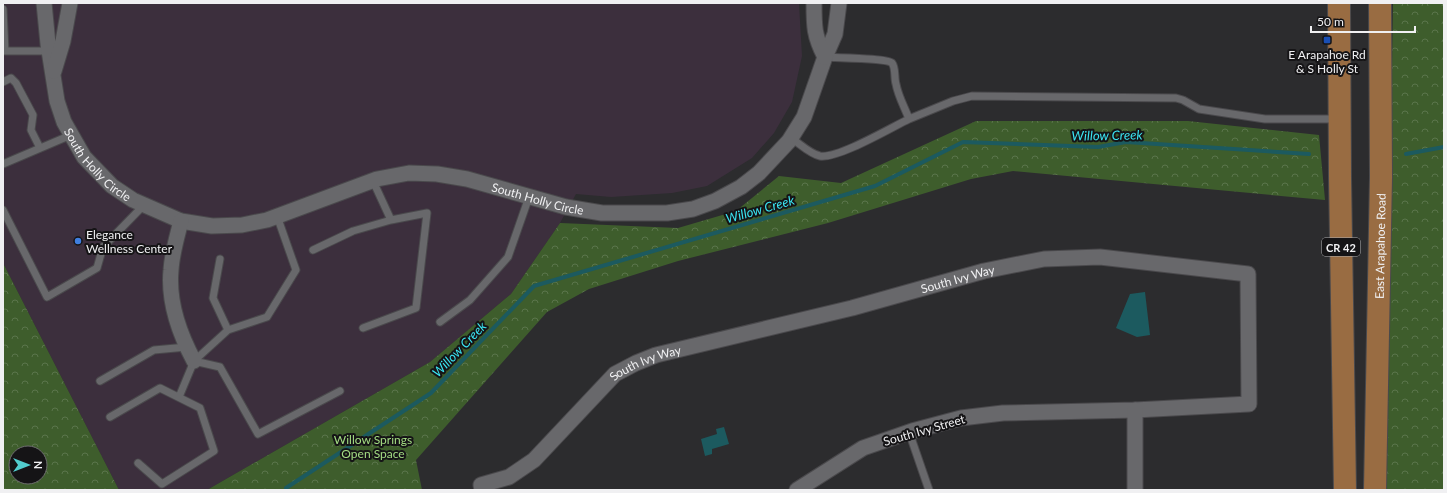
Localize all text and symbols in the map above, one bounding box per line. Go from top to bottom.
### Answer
scale bar [1311,8,1415,34]
text: 50 m [1317,14,1344,29]
marker: E Arapahoe Rd & S Holly St [1322,35,1332,45]
place label: E Arapahoe Rd & S Holly St [1288,47,1366,76]
street label: South Holly Circle [61,125,134,204]
water label: Willow Creek [1071,126,1143,144]
street label: South Holly Circle [490,179,585,217]
water label: Willow Creek [724,191,797,226]
street label: East Arapahoe Road [1371,193,1388,299]
place label: Elegance Wellness Center [86,227,173,256]
marker: Elegance Wellness Center [73,236,83,246]
road number: CR 42 [1322,238,1360,256]
street label: South Ivy Way [919,261,997,296]
water label: Willow Creek [429,317,490,380]
street label: South Ivy Way [606,342,683,383]
street label: South Ivy Street [882,411,967,449]
park label: Willow Springs Open Space [334,432,412,461]
north arrow [8,445,48,485]
text: N [32,461,45,469]

